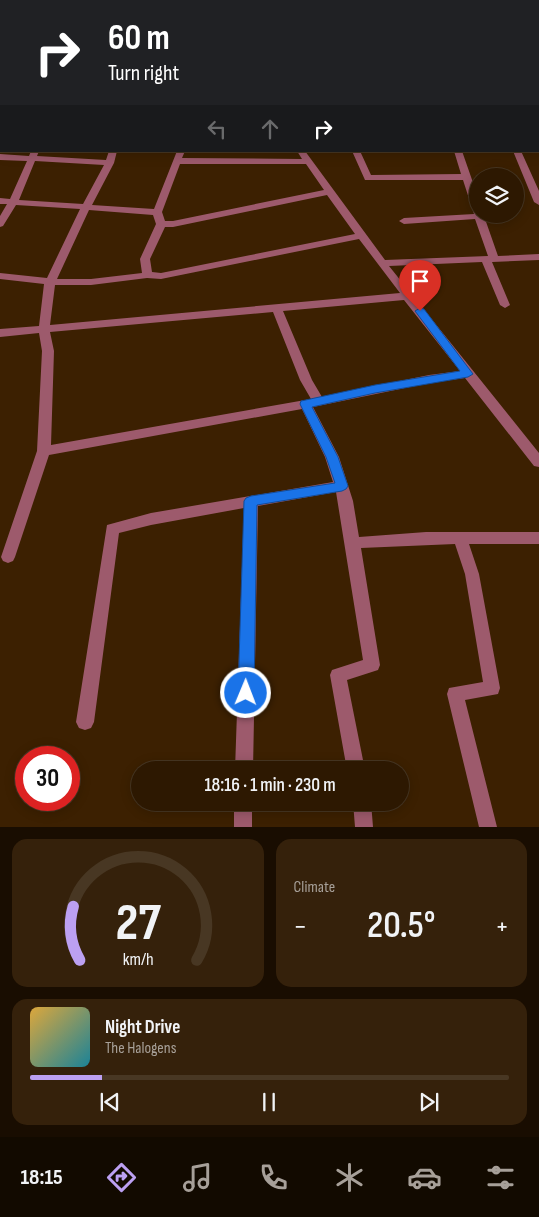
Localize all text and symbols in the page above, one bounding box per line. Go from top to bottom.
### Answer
text: 60 m [108,17,170,60]
icon: right [25,20,90,85]
text: Turn right [108,60,179,87]
icon: left [203,115,231,143]
icon: ahead [256,115,284,143]
icon: right [309,115,337,143]
map controls [469,168,524,223]
button: layers [469,168,524,223]
pin [399,260,441,311]
icon: arrive [406,267,434,295]
position arrow [219,666,271,718]
speed limit sign: 30 [15,746,80,811]
text: 18:16 · 1 min · 230 m [204,774,336,797]
text: Climate [294,878,335,897]
text: 27 [115,892,161,955]
text: 20.5° [367,903,436,948]
text: − [294,910,307,943]
text: + [495,910,509,943]
text: km/h [122,949,153,970]
text: Night Drive [105,1016,180,1039]
text: The Halogens [105,1039,176,1058]
icon: previous [96,1088,124,1116]
icon: pause [255,1088,283,1116]
icon: next [415,1088,443,1116]
icon: directions [104,1160,139,1195]
icon: music [180,1160,215,1195]
icon: phone [256,1160,291,1195]
icon: climate [332,1160,367,1195]
icon: car [407,1160,442,1195]
icon: filters [483,1160,518,1195]
text: 18:15 [20,1164,63,1191]

